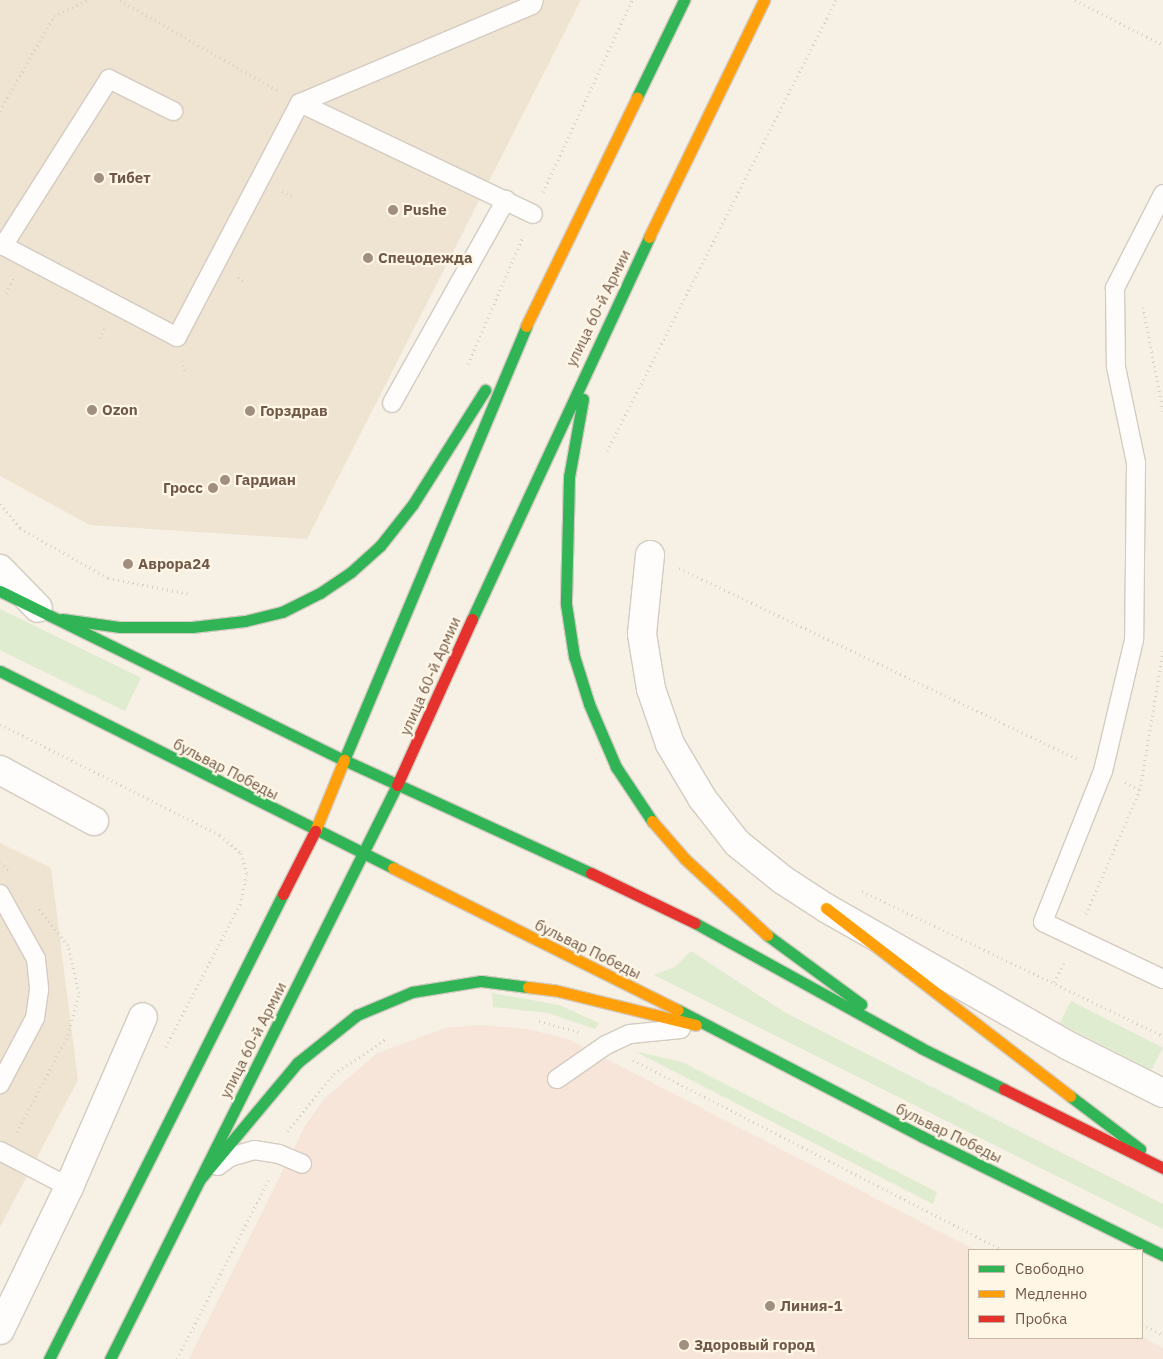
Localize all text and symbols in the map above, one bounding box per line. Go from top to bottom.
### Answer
place label: Тибет [109,169,151,187]
marker: Тибет [93,172,105,184]
place label: Pushe [403,201,447,219]
marker: Pushe [387,204,399,216]
street label: улица 60-й Армии [562,247,634,369]
place label: Спецодежда [378,249,472,267]
marker: Спецодежда [362,252,374,264]
place label: Ozon [102,401,138,419]
place label: Горздрав [260,402,328,420]
marker: Ozon [86,404,98,416]
marker: Горздрав [244,405,256,417]
place label: Гардиан [235,471,296,489]
marker: Гардиан [219,474,231,486]
place label: Гросс [163,479,203,497]
marker: Гросс [207,482,219,494]
place label: Аврора24 [138,555,210,573]
marker: Аврора24 [122,558,134,570]
street label: улица 60-й Армии [396,614,464,738]
street label: бульвар Победы [170,735,282,803]
street label: бульвар Победы [532,916,644,982]
street label: улица 60-й Армии [216,979,290,1101]
street label: бульвар Победы [893,1100,1005,1166]
legend [968,1249,1143,1339]
text: Свободно [1015,1259,1084,1278]
text: Медленно [1015,1284,1087,1303]
place label: Линия-1 [780,1297,842,1315]
marker: Линия-1 [764,1300,776,1312]
text: Пробка [1015,1309,1067,1328]
place label: Здоровый город [694,1336,815,1354]
marker: Здоровый город [678,1339,690,1351]

